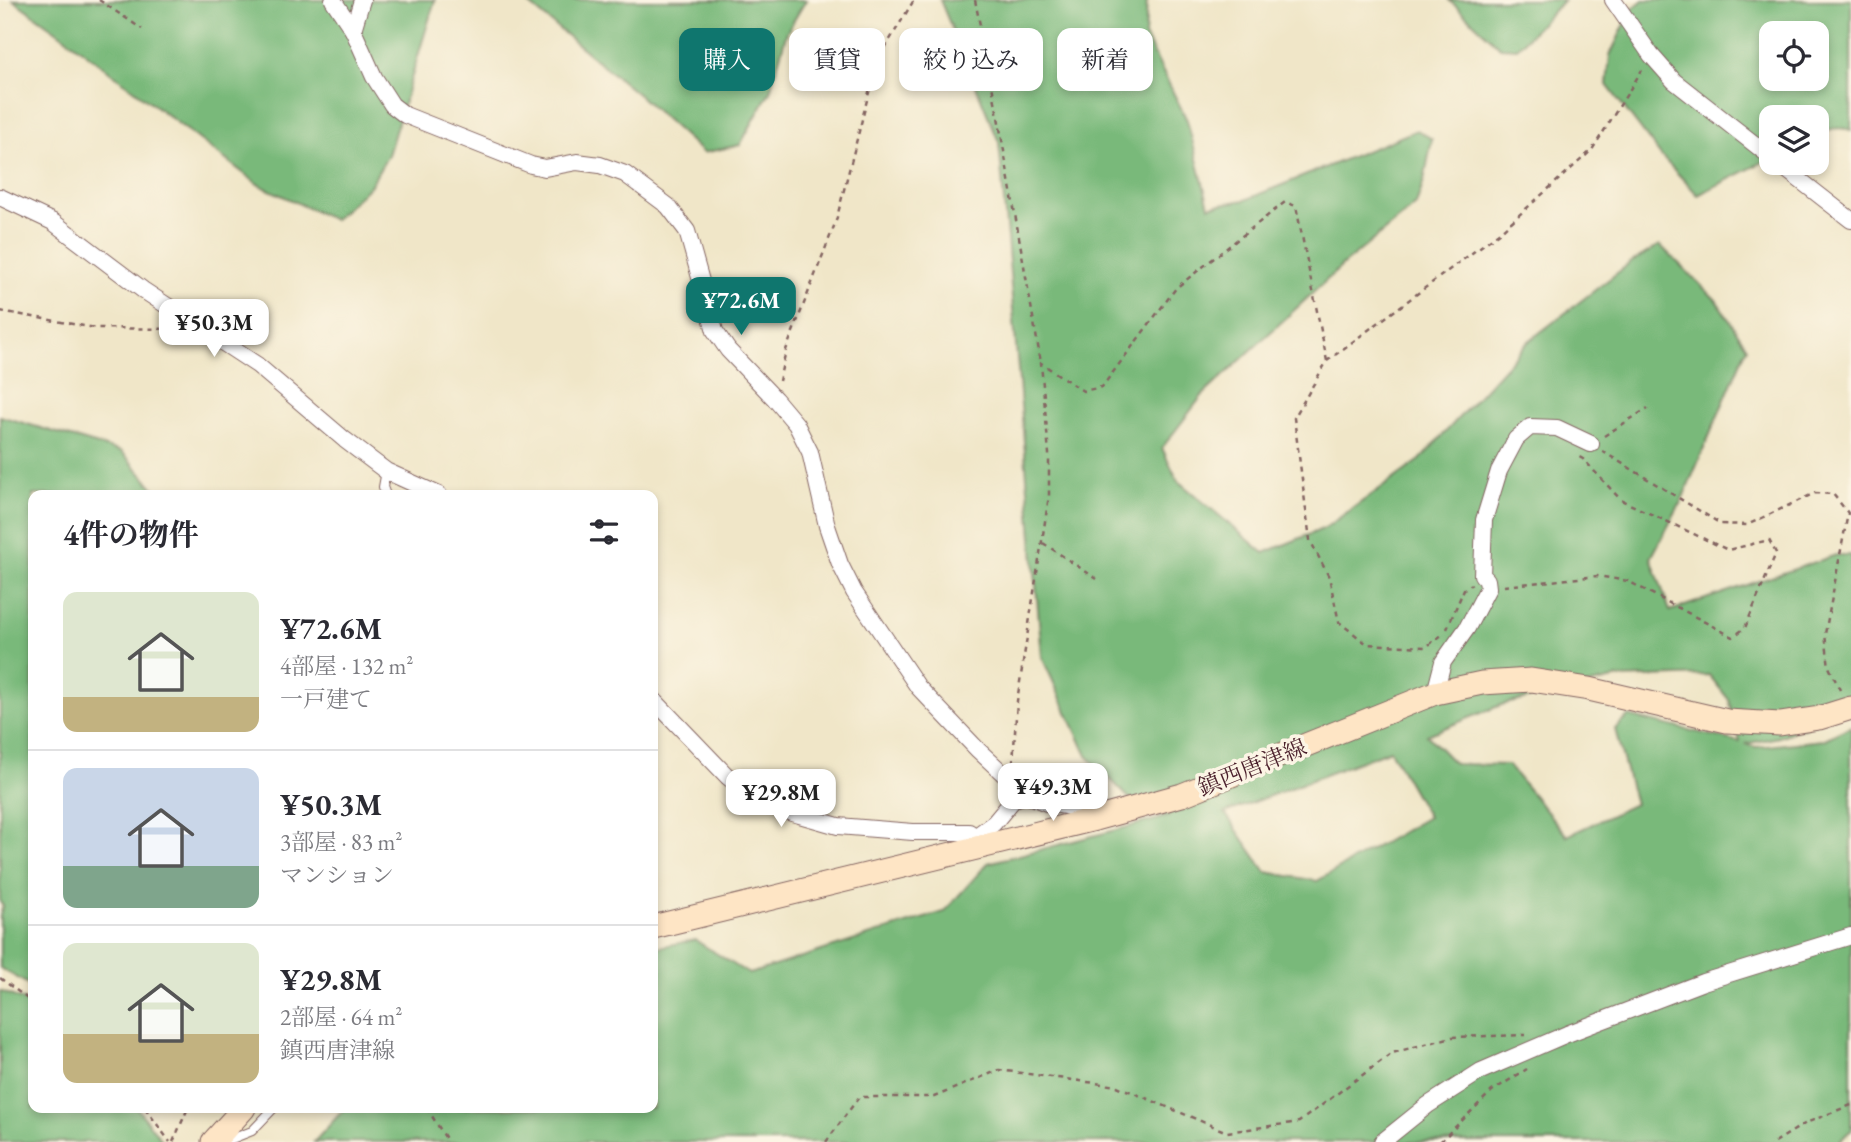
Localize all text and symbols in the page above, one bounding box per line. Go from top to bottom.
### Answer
map controls [1759,21,1829,175]
button: locate [1759,21,1829,91]
chip: 購入 [679,28,775,91]
chip: 賃貸 [789,28,885,91]
chip: 絞り込み [899,28,1043,91]
chip: 新着 [1057,28,1153,91]
button: layers [1759,105,1829,175]
pin: ¥72.6M [684,278,798,337]
text: ¥72.6M [702,285,780,315]
pin: ¥50.3M [157,300,271,359]
text: ¥50.3M [175,307,253,337]
icon: filters [585,513,623,551]
text: 4件の物件 [63,515,199,554]
text: ¥72.6M [280,609,382,648]
icon: home [119,620,203,704]
text: 4部屋 · 132 m² [280,651,413,681]
text: 一戸建て [280,684,372,714]
street label: 鎮西唐津線 [1193,732,1311,802]
pin: ¥49.3M [996,764,1110,823]
pin: ¥29.8M [724,770,838,829]
text: ¥49.3M [1014,771,1092,801]
text: ¥29.8M [742,777,820,807]
text: ¥50.3M [280,785,382,824]
icon: home [119,796,203,880]
text: 3部屋 · 83 m² [280,827,402,857]
text: マンション [280,860,394,890]
text: ¥29.8M [280,960,382,999]
icon: home [119,971,203,1055]
text: 2部屋 · 64 m² [280,1002,402,1032]
text: 鎮西唐津線 [280,1035,395,1065]

